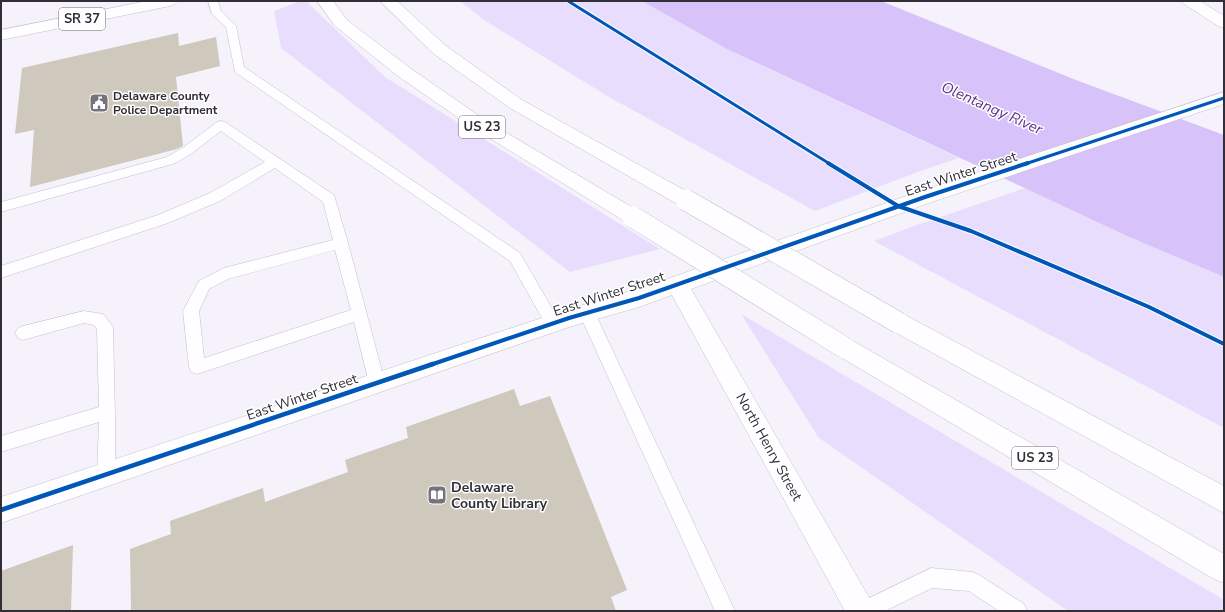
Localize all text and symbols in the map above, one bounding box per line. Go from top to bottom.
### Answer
road number: SR 37 [59,8,105,30]
water label: Olentangy River [938,77,1046,140]
place label: Delaware County Police Department [113,88,218,118]
public building icon: Delaware County Police Department [88,92,110,114]
road number: US 23 [459,116,505,138]
street label: East Winter Street [903,147,1019,201]
street label: East Winter Street [551,267,667,321]
street label: East Winter Street [244,369,360,425]
street label: North Henry Street [731,390,807,504]
road number: US 23 [1012,447,1058,469]
place label: Delaware County Library [451,478,548,513]
library icon: Delaware County Library [426,484,448,506]

